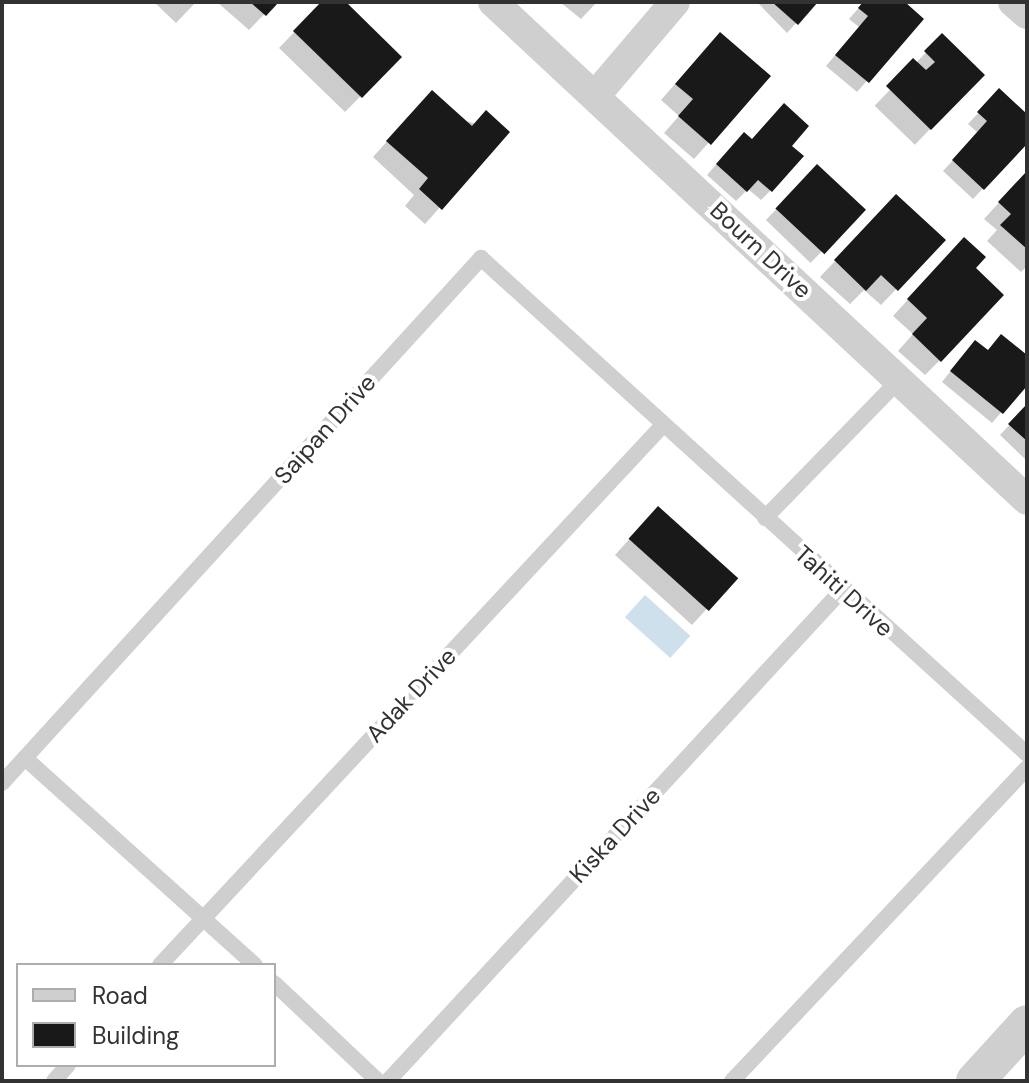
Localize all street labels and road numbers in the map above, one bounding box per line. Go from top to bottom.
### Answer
street label: Bourn Drive [704,196,818,304]
street label: Saipan Drive [268,368,382,490]
street label: Tahiti Drive [789,539,899,643]
street label: Adak Drive [360,642,462,748]
street label: Kiska Drive [564,781,666,889]

